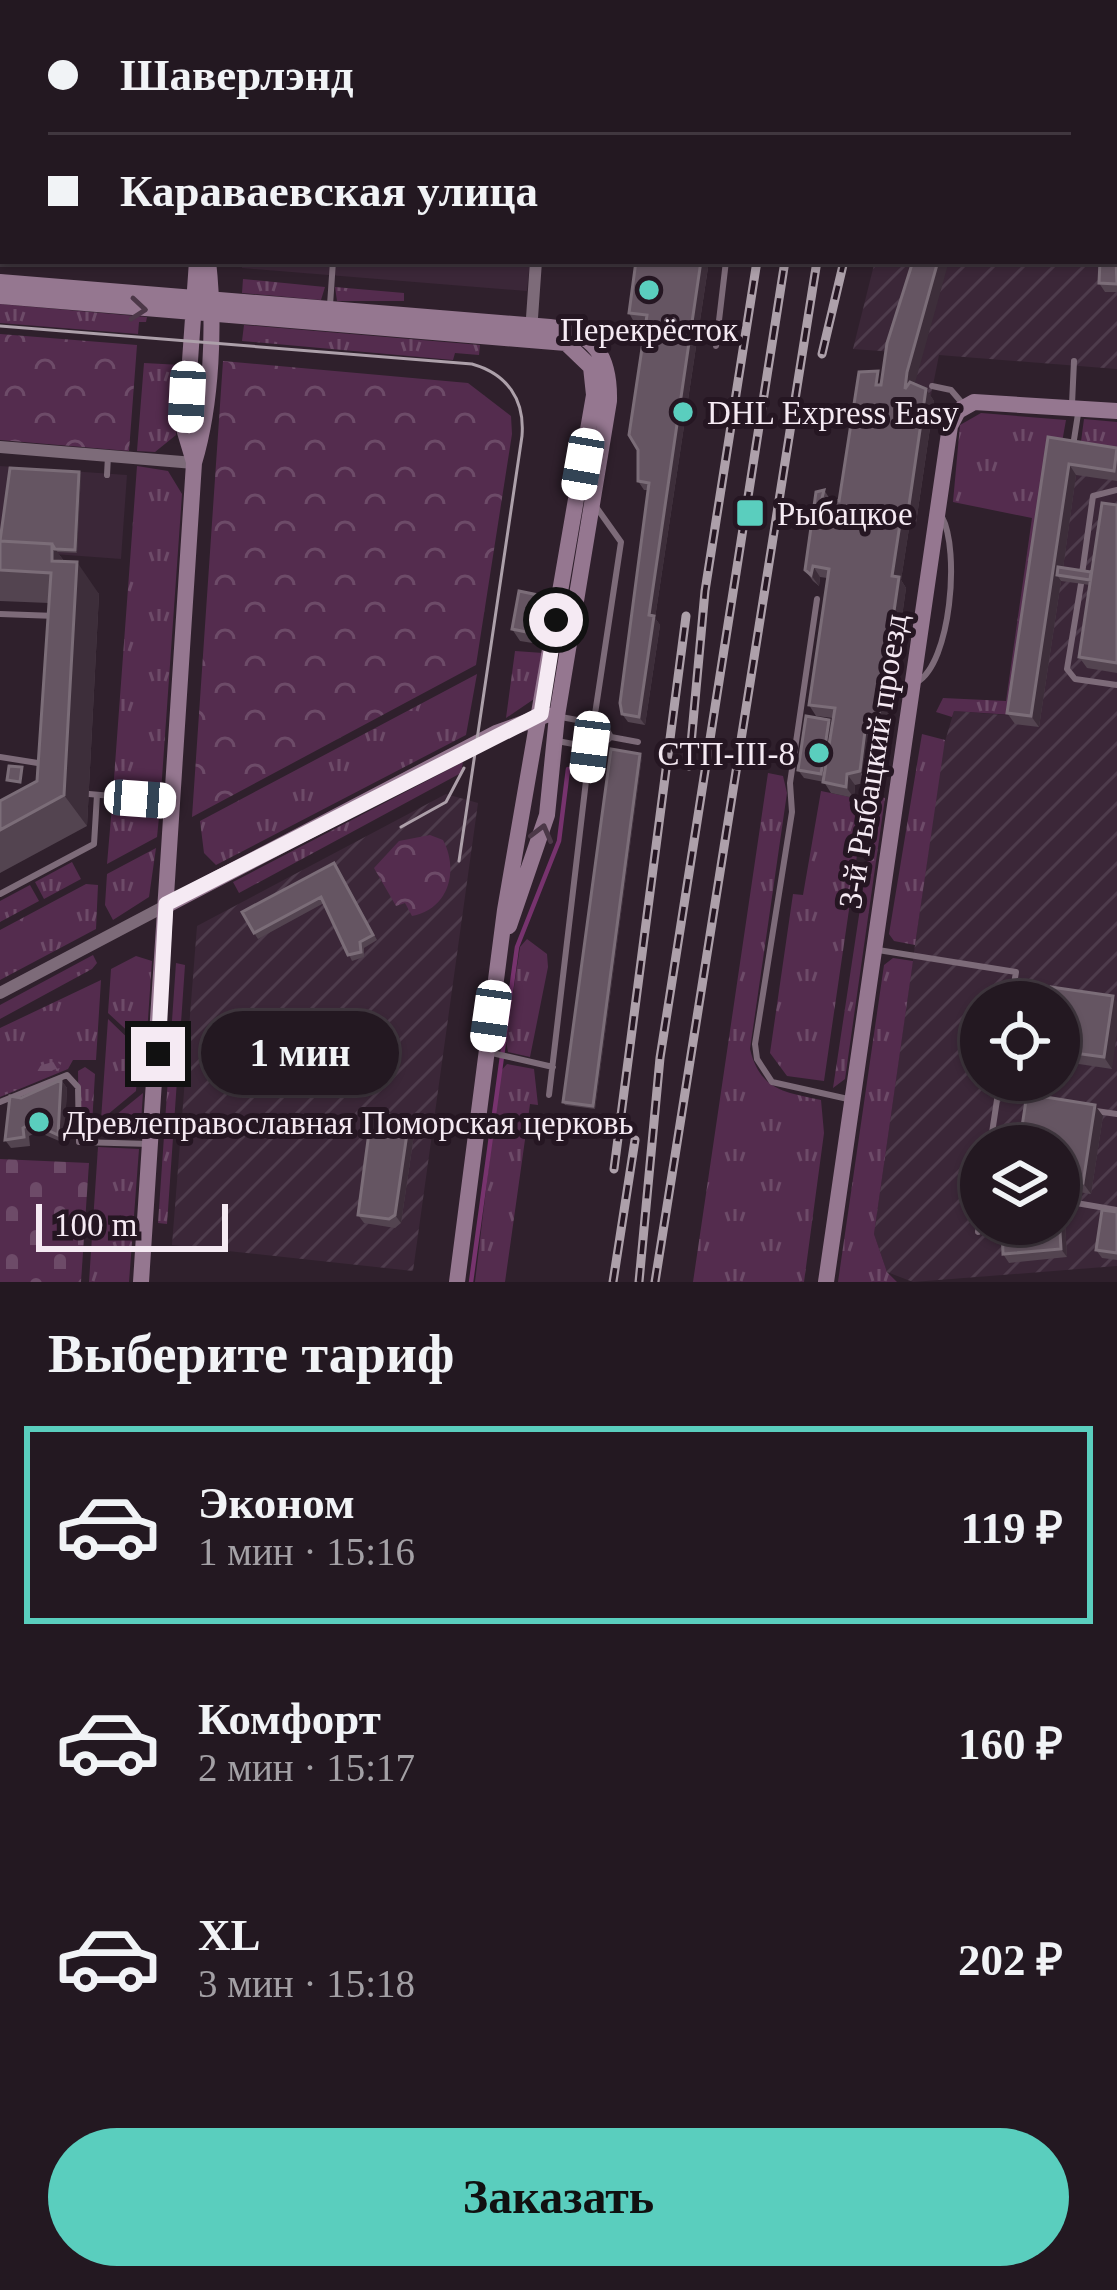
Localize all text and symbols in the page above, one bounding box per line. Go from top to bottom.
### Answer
text: Шаверлэнд [120,50,353,100]
text: Караваевская улица [120,166,538,216]
marker: Перекрёсток [636,277,662,303]
one-way arrow [129,296,148,321]
place label: Перекрёсток [560,312,739,348]
car [167,360,207,434]
place label: DHL Express Easy [707,395,959,431]
marker: DHL Express Easy [670,399,696,425]
car [559,425,607,503]
place label: Рыбацкое [777,496,913,532]
marker: Рыбацкое [734,497,766,529]
route start [529,593,583,647]
street label: 3-й Рыбацкий проезд [832,611,914,911]
car [568,709,612,785]
place label: СТП-III-8 [658,736,795,772]
marker: СТП-III-8 [806,740,832,766]
car [103,779,177,819]
one-way arrow [527,824,552,844]
car [468,978,514,1054]
map controls [960,981,1080,1245]
button: locate [960,981,1080,1101]
callout: 1 мин [200,1012,398,1096]
route end [131,1027,185,1081]
text: 1 мин [250,1031,350,1074]
place label: Древлеправославная Поморская церковь [63,1105,634,1141]
marker: Древлеправославная Поморская церковь [26,1109,52,1135]
button: layers [960,1125,1080,1245]
scale bar [36,1198,228,1251]
text: 100 m [54,1207,137,1243]
text: Выберите тариф [48,1324,454,1384]
icon: car [54,1471,162,1579]
text: Эконом [198,1478,355,1528]
text: 119 ₽ [961,1503,1063,1553]
text: 1 мин · 15:16 [198,1530,415,1573]
icon: car [54,1687,162,1795]
text: Комфорт [198,1694,381,1744]
text: 160 ₽ [958,1719,1063,1769]
text: 2 мин · 15:17 [198,1746,415,1789]
icon: car [54,1903,162,2011]
text: XL [198,1910,261,1960]
text: 202 ₽ [958,1935,1063,1985]
text: 3 мин · 15:18 [198,1962,415,2005]
button: Заказать [48,2128,1069,2266]

